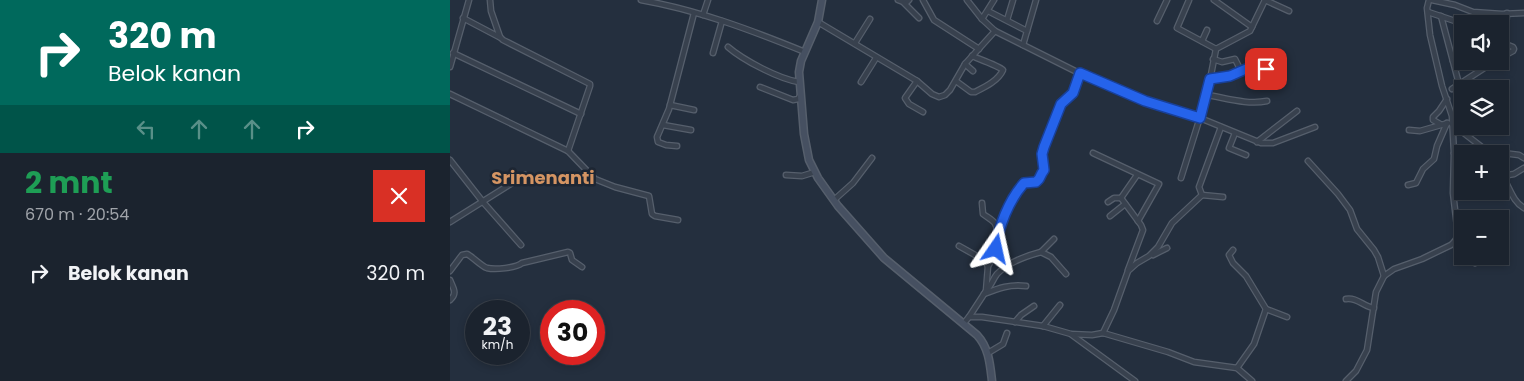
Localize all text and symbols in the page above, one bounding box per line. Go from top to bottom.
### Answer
text: 320 m [108,11,216,60]
map controls [1454,15,1509,265]
button: sound [1454,15,1509,70]
icon: right [25,20,90,85]
pin [1245,48,1287,90]
icon: arrive [1252,55,1280,83]
text: Belok kanan [108,58,241,89]
button: layers [1454,80,1509,135]
icon: left [132,115,160,143]
icon: ahead [185,115,213,143]
icon: ahead [238,115,266,143]
icon: right [291,115,319,143]
button: + [1454,145,1509,200]
text: 2 mnt [25,161,113,204]
district label: Srimenanti [491,165,595,190]
button: close [373,170,425,222]
text: 670 m · 20:54 [25,203,129,226]
button: − [1454,210,1509,265]
position arrow [969,222,1021,274]
icon: right [25,259,53,287]
text: Belok kanan [68,260,189,287]
text: 320 m [366,260,425,287]
speed limit sign: 30 [540,300,605,365]
text: 23 [483,309,512,344]
text: km/h [482,336,513,353]

